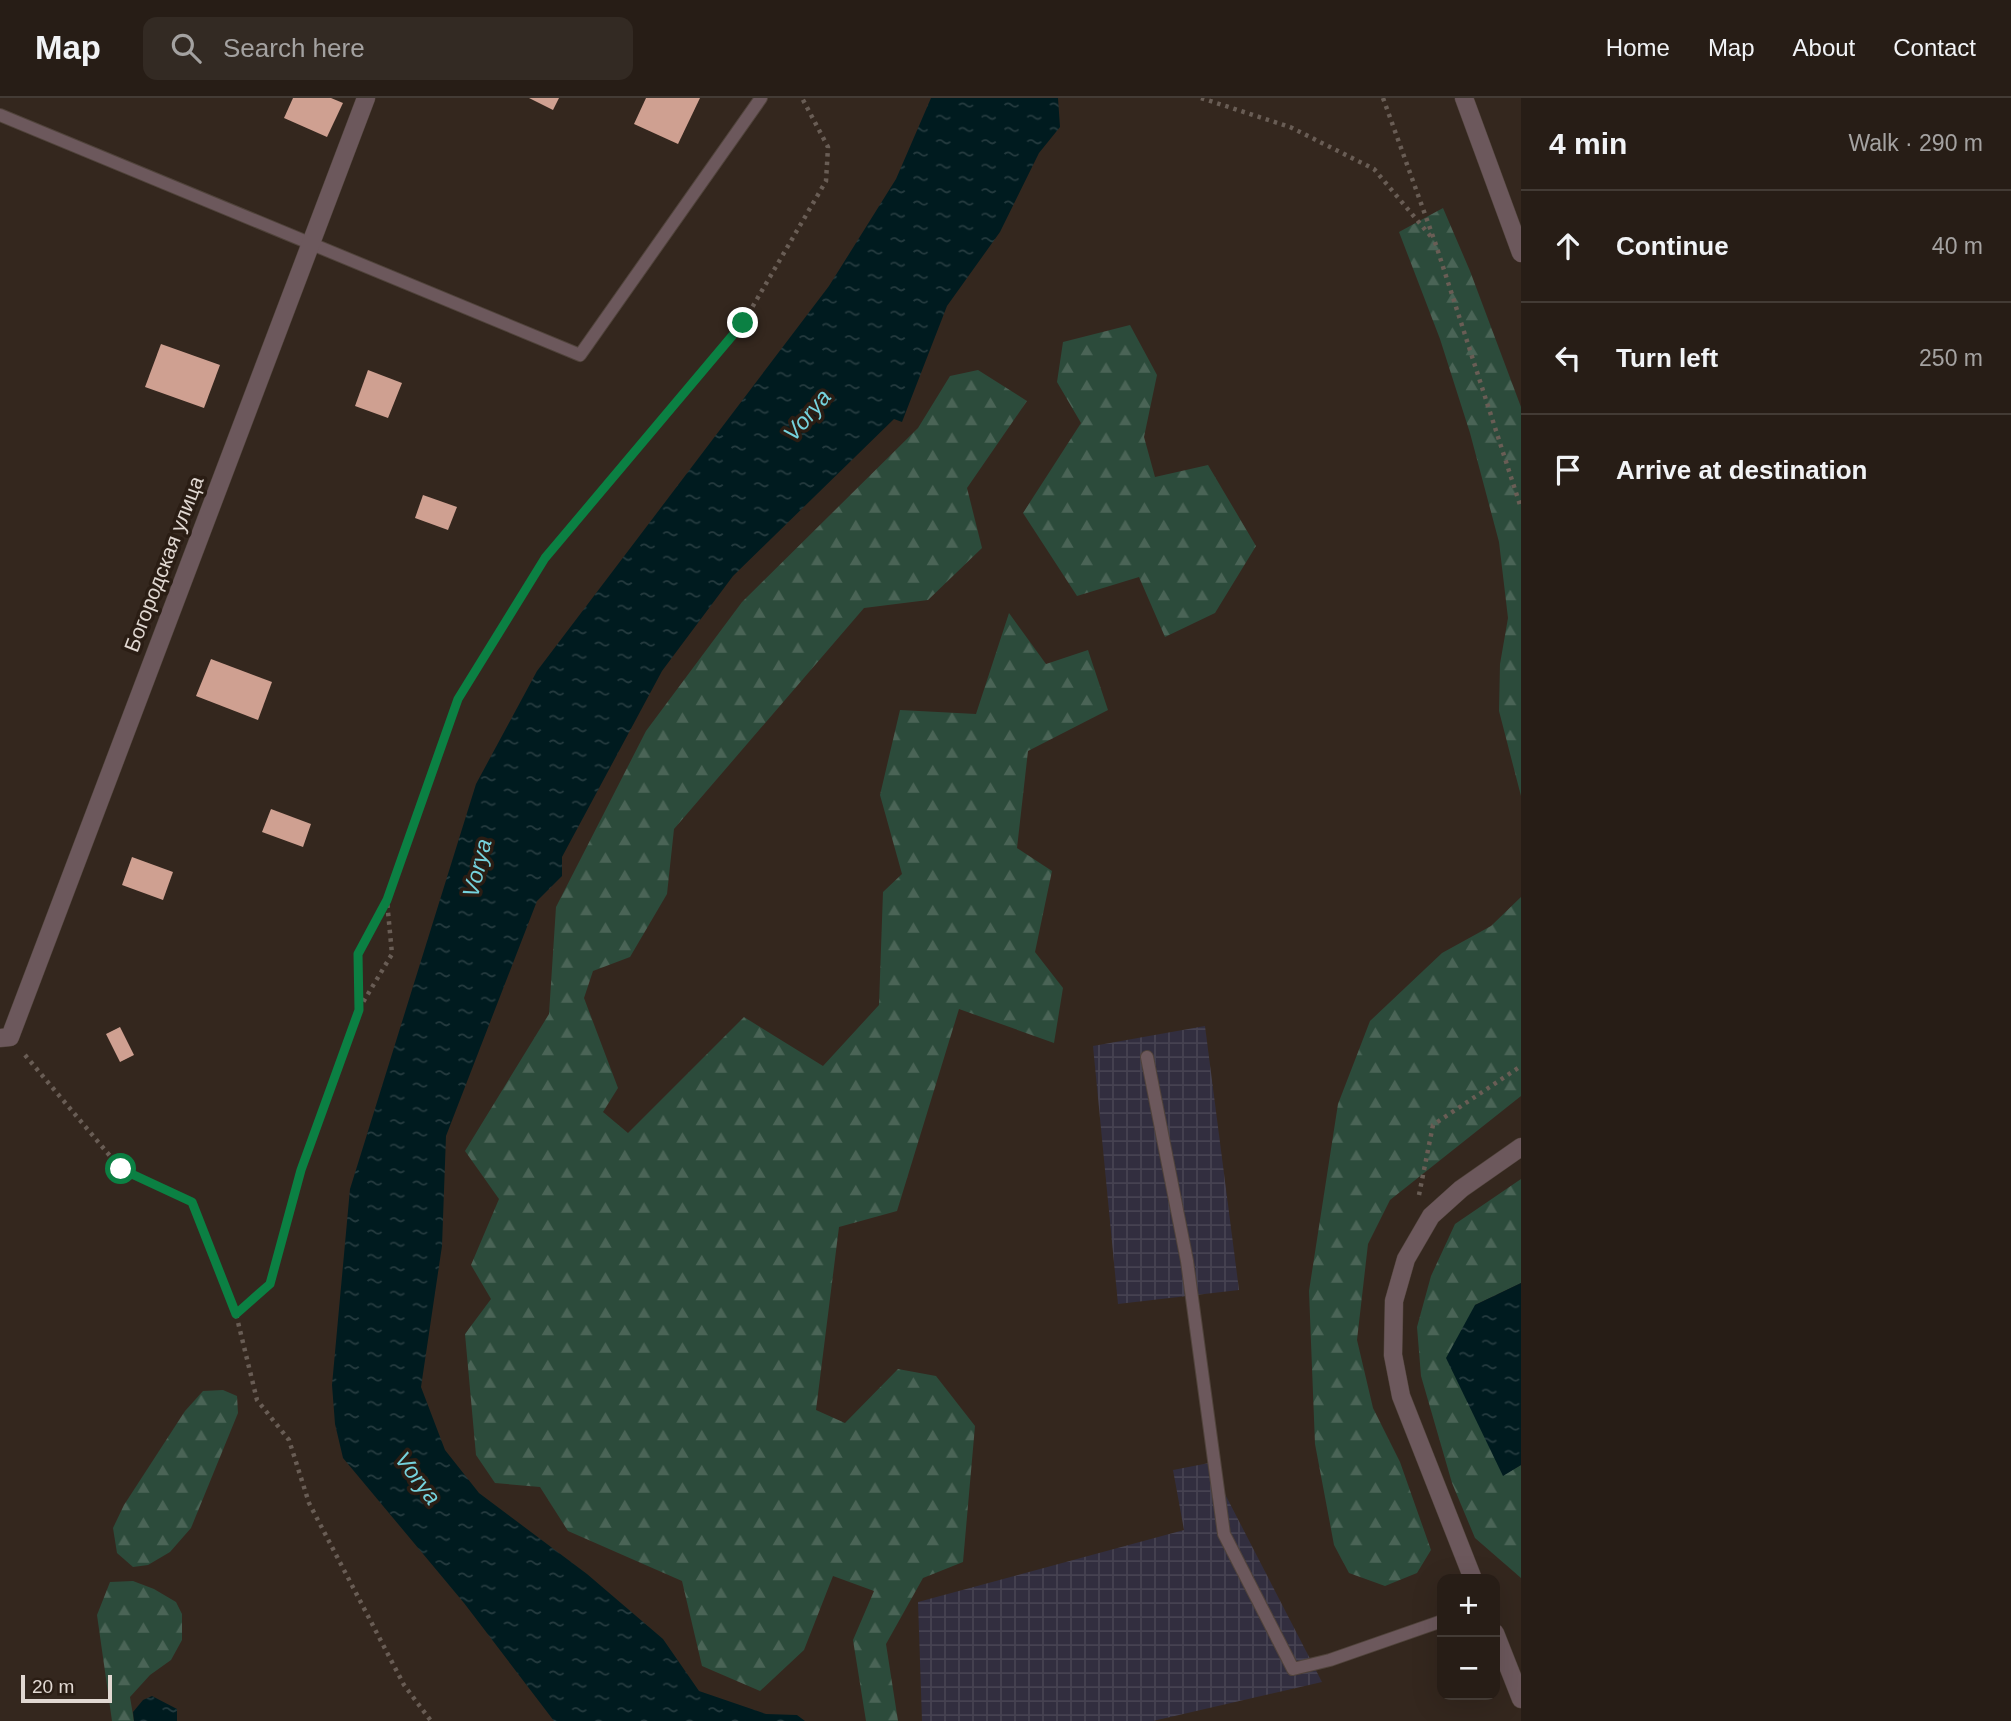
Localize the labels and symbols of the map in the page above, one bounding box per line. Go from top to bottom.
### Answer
route end [727,307,758,338]
water label: Vorya [778,384,836,446]
street label: Богородская улица [119,472,208,655]
water label: Vorya [457,836,497,900]
route start [105,1153,136,1184]
water label: Vorya [390,1447,446,1509]
scale bar [21,1672,112,1704]

